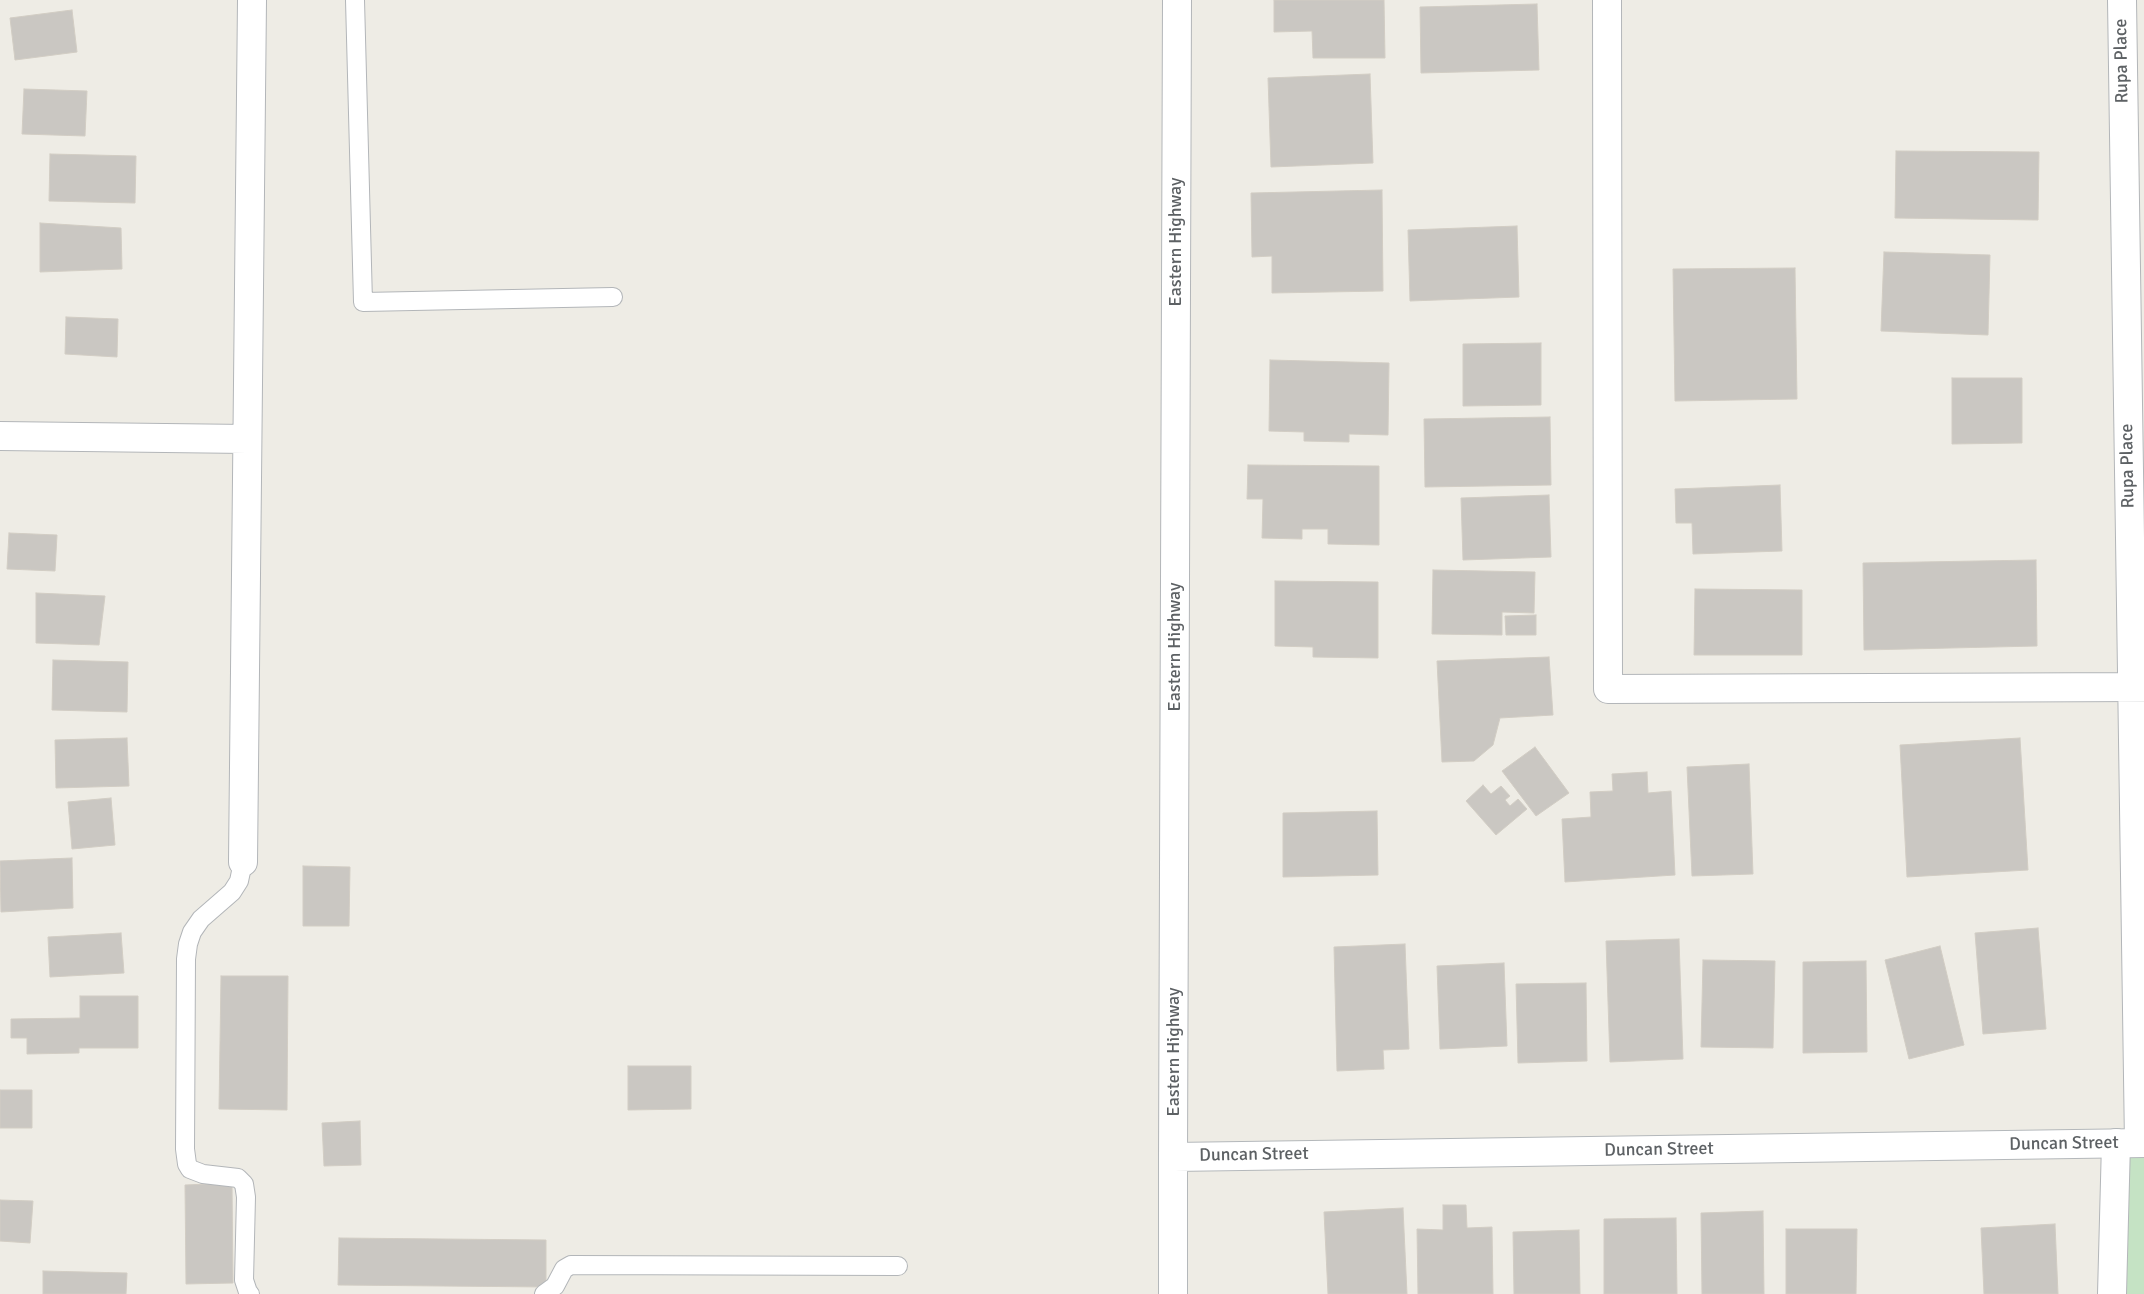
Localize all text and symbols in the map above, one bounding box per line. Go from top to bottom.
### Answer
street label: Rupa Place [2110,18,2134,104]
street label: Eastern Highway [1165,178,1187,306]
street label: Rupa Place [2116,423,2140,509]
street label: Eastern Highway [1164,583,1186,711]
street label: Eastern Highway [1163,988,1185,1116]
street label: Duncan Street [2009,1132,2119,1156]
street label: Duncan Street [1604,1138,1714,1162]
street label: Duncan Street [1199,1143,1309,1167]

